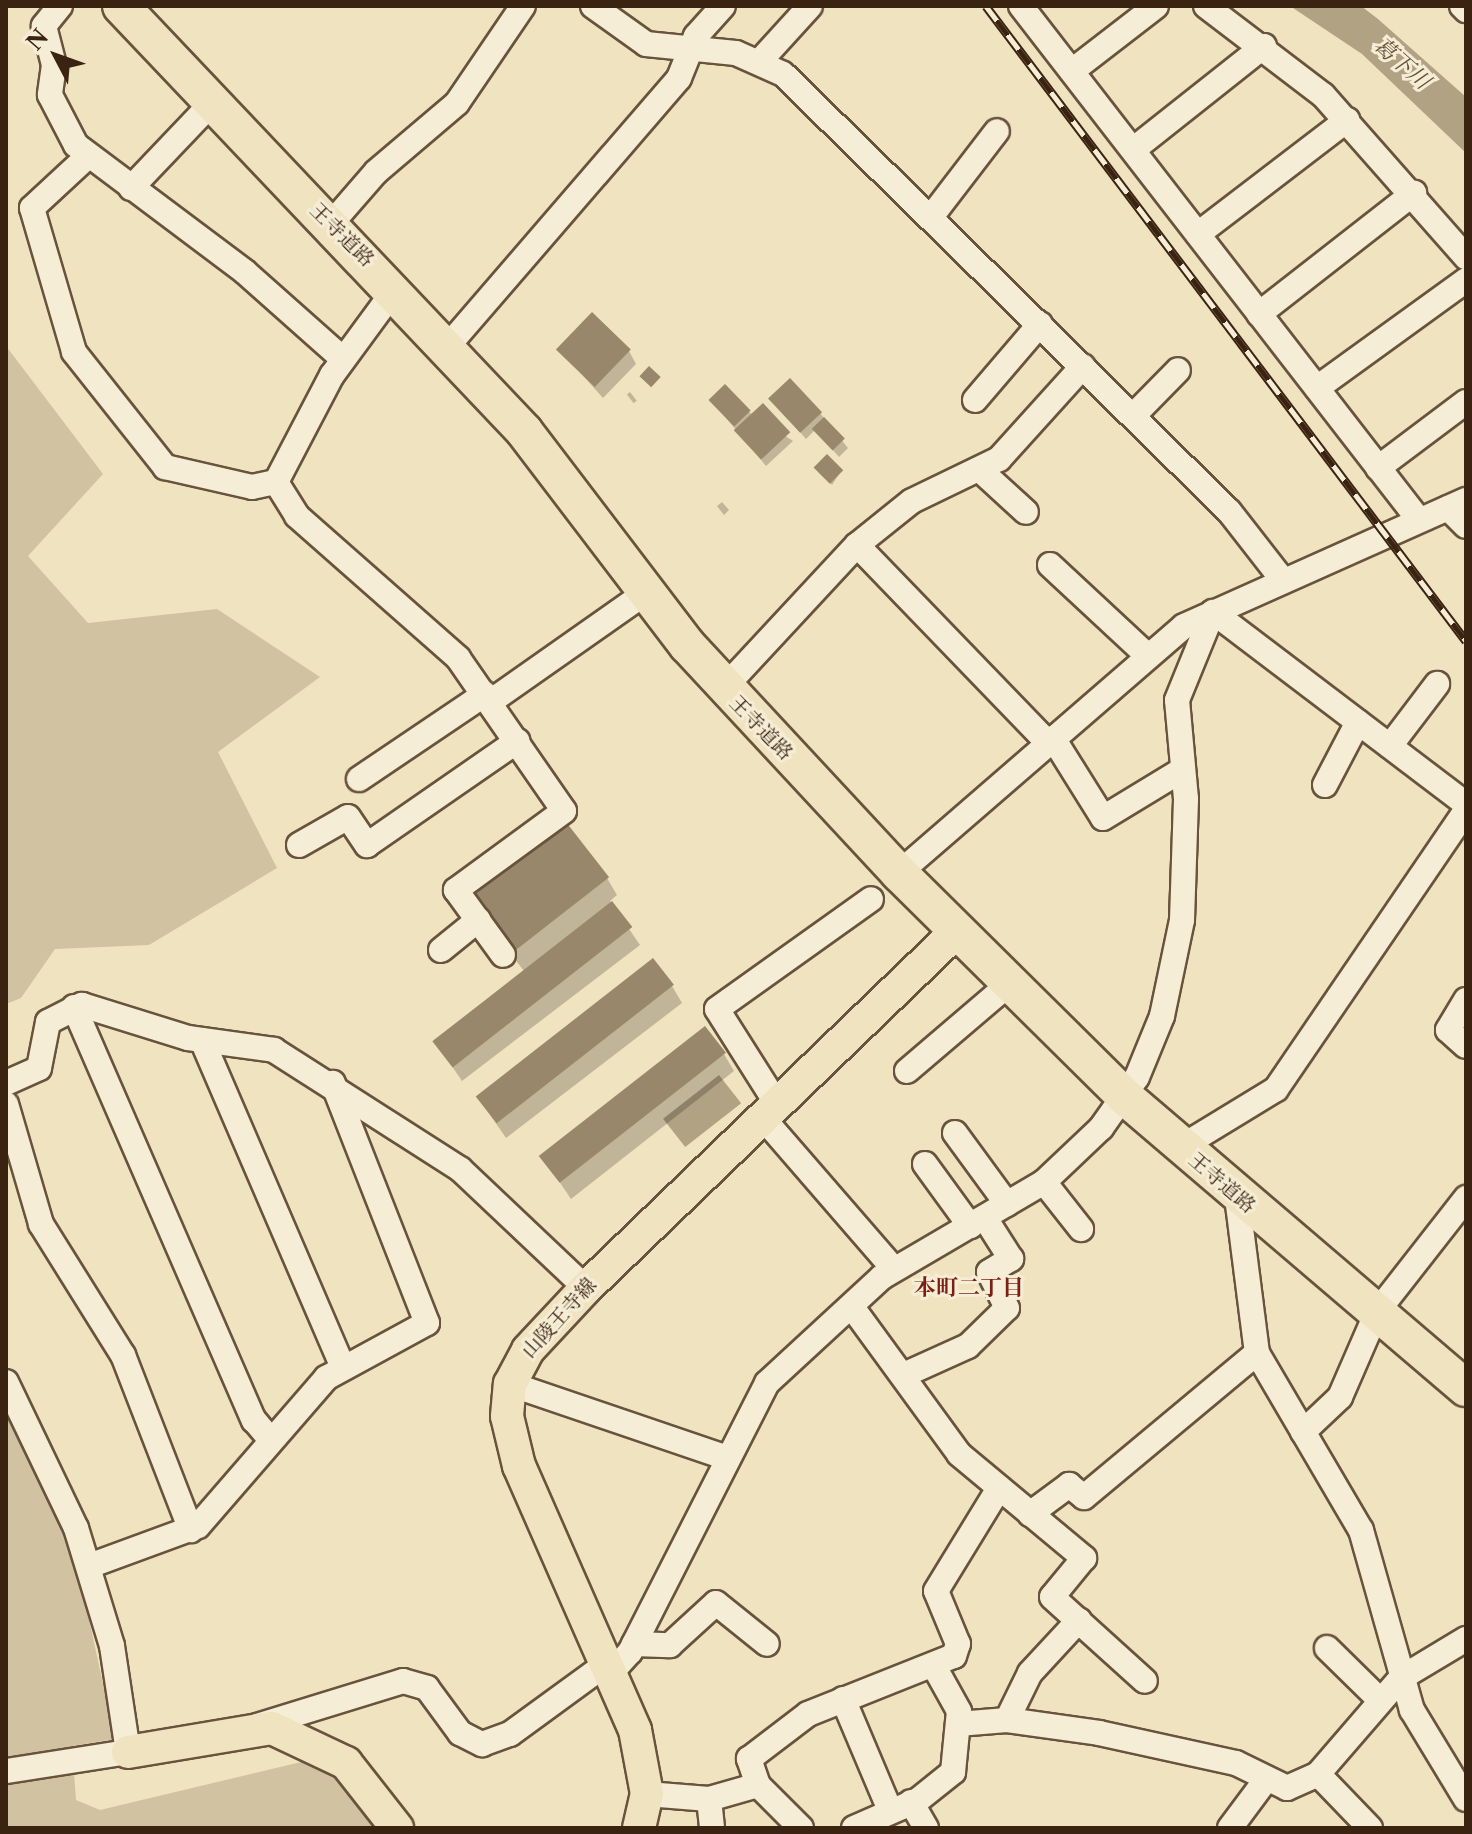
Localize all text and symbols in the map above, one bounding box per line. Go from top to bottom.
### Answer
north arrow [16,16,96,96]
text: N [21,24,54,56]
water label: 葛下川 [1368,31,1436,95]
street label: 王寺道路 [305,198,379,272]
street label: 王寺道路 [725,691,797,765]
street label: 王寺道路 [1184,1148,1260,1218]
street label: 山陵王寺線 [517,1273,601,1363]
district label: 本町二丁目 [914,1275,1024,1301]

